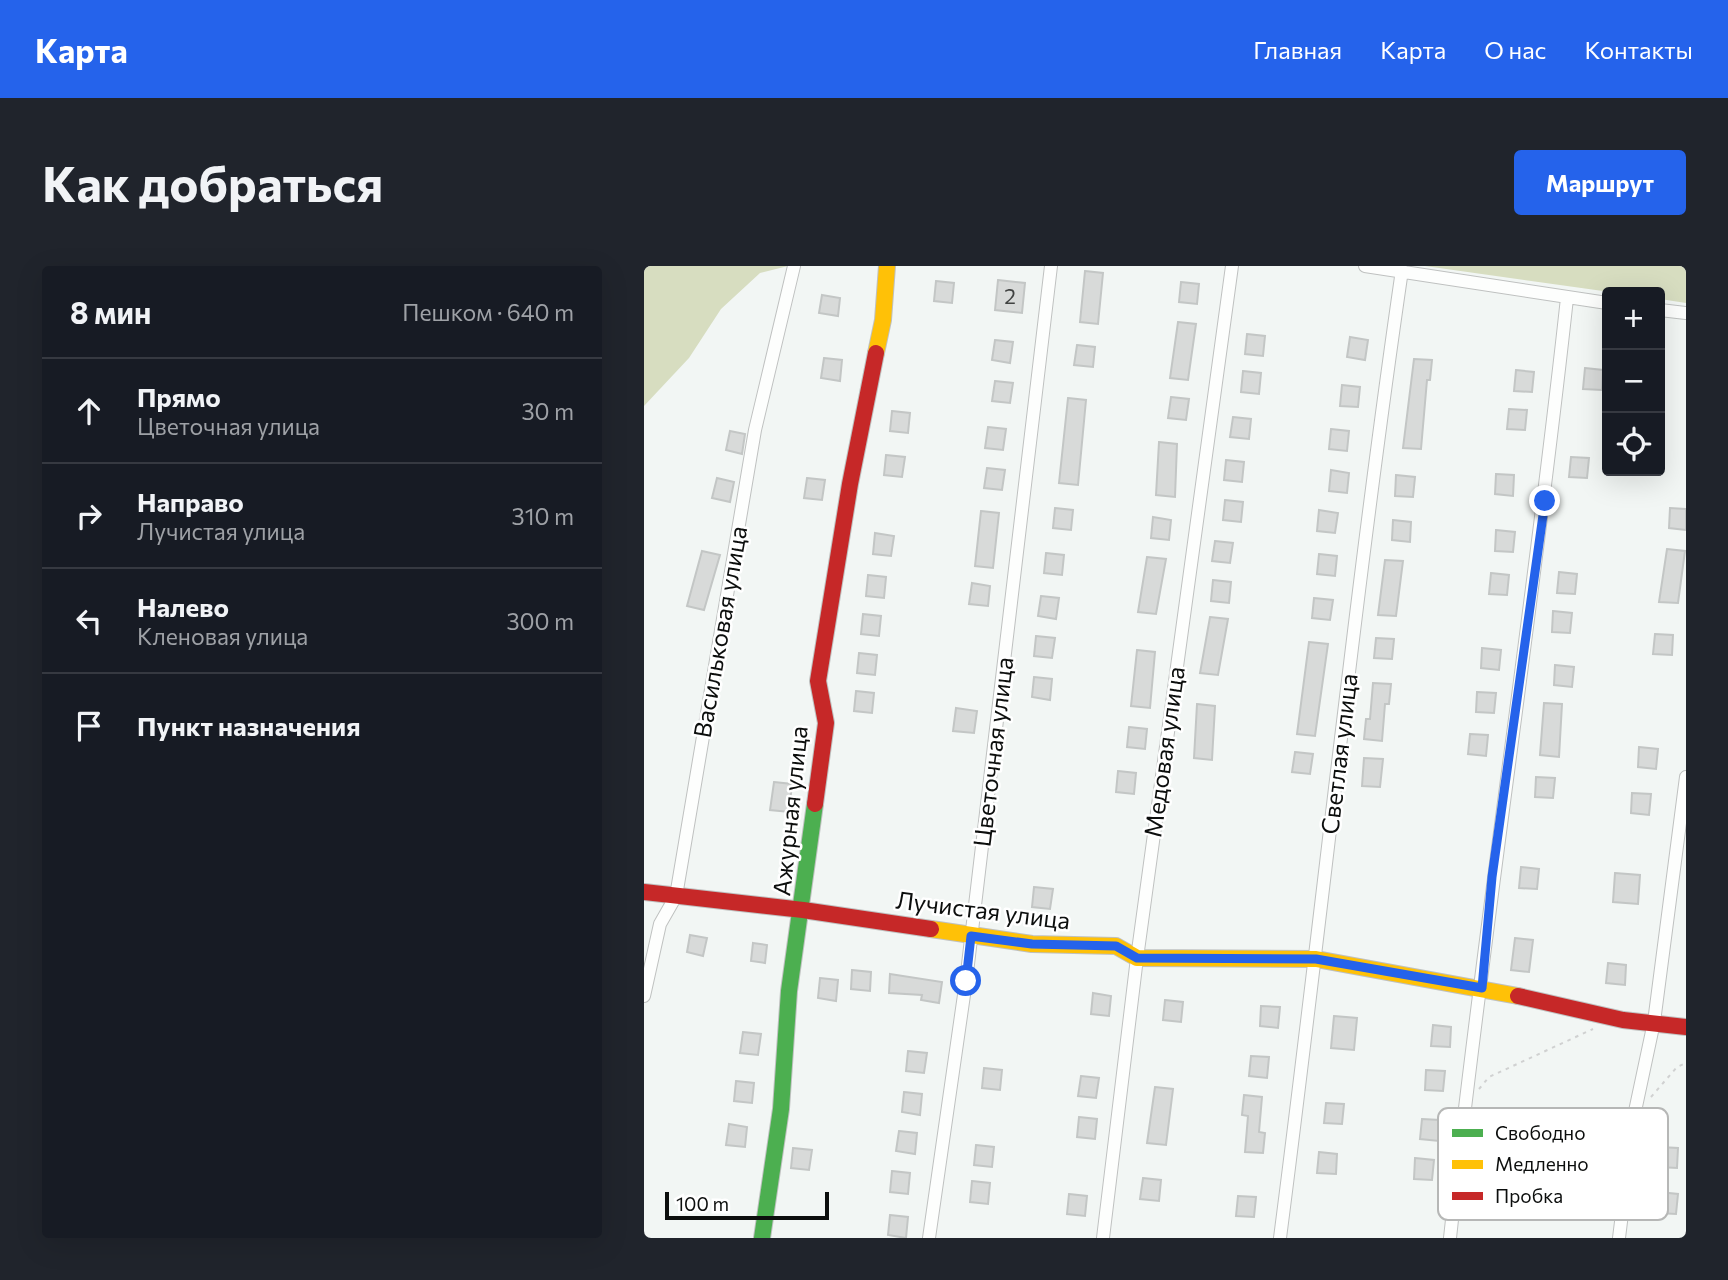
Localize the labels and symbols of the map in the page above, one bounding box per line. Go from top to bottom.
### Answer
house number: 2 [1004,283,1016,308]
route end [1529,485,1560,516]
street label: Васильковая улица [687,524,752,740]
street label: Цветочная улица [966,655,1019,848]
street label: Медовая улица [1137,665,1190,839]
street label: Светлая улица [1314,672,1363,836]
street label: Ажурная улица [766,724,813,897]
street label: Лучистая улица [894,884,1072,935]
route start [950,965,981,996]
legend [1438,1108,1668,1220]
text: Свободно [1495,1121,1585,1144]
text: Медленно [1495,1152,1589,1175]
text: Пробка [1495,1184,1563,1207]
scale bar [665,1189,830,1221]

